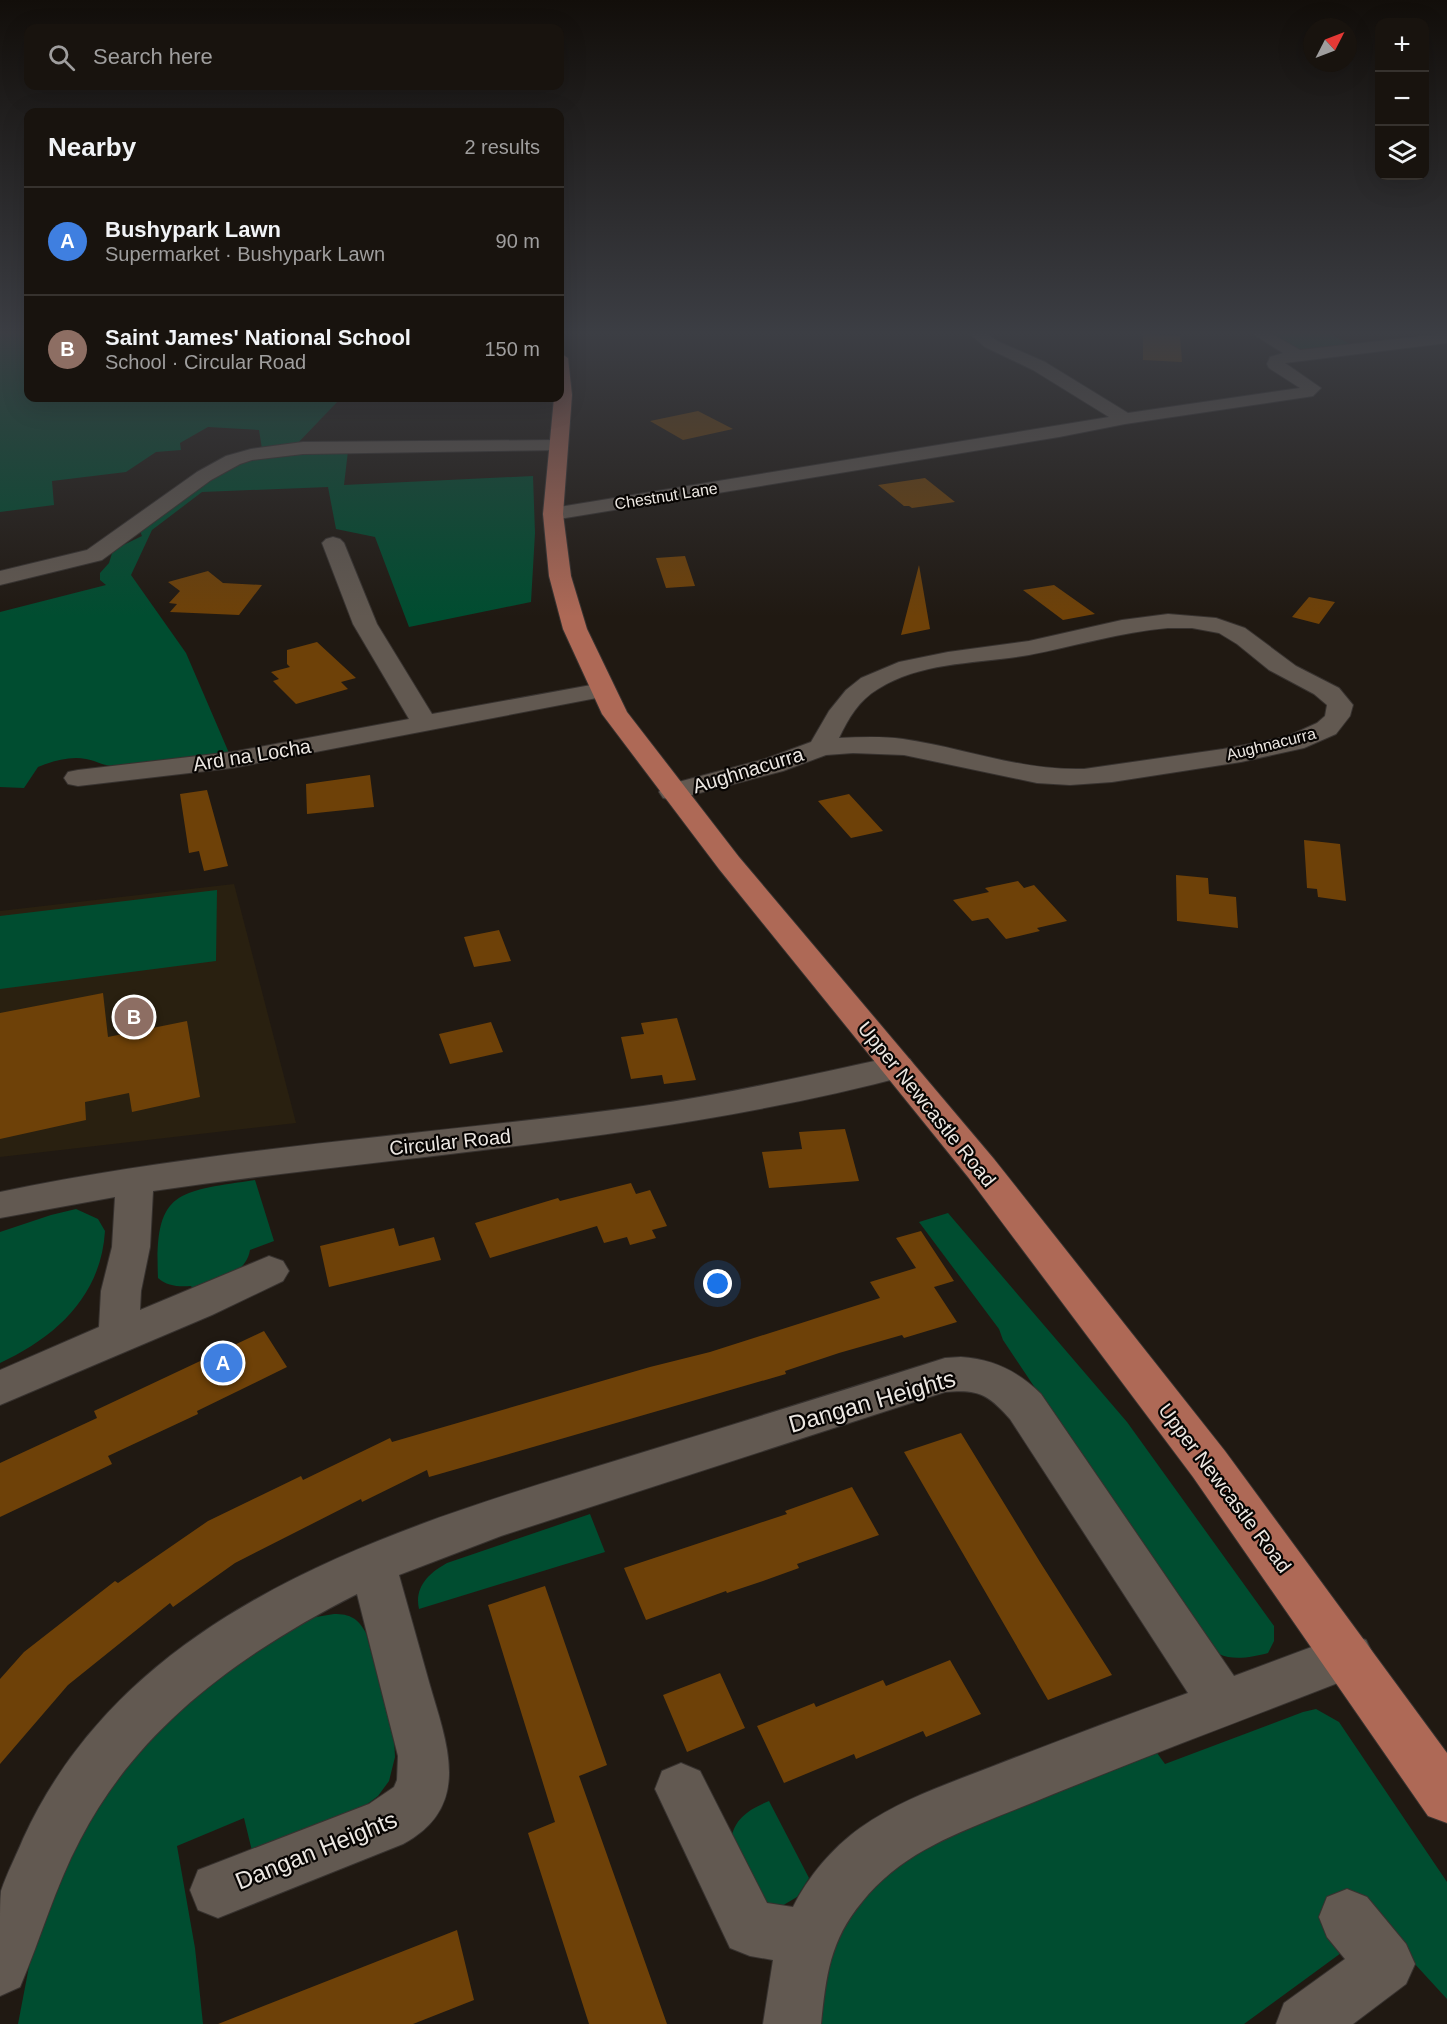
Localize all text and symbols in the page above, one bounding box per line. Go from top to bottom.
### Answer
north arrow [1303,18,1357,72]
map controls [1375,18,1429,180]
button: + [1375,18,1429,72]
search box [24,24,564,90]
icon: search [45,41,78,74]
text: Search here [93,44,213,69]
button: − [1375,72,1429,126]
button: layers [1375,126,1429,180]
text: Nearby [48,132,136,162]
text: 2 results [464,136,540,158]
text: Bushypark Lawn [105,217,281,242]
text: A [60,230,75,252]
text: 90 m [496,230,540,252]
text: Supermarket · Bushypark Lawn [105,243,385,265]
text: Saint James' National School [105,325,411,350]
text: B [60,338,75,360]
text: 150 m [484,338,540,360]
text: School · Circular Road [105,351,306,373]
street label: Chestnut Lane [613,479,719,513]
street label: Aughnacurra [1224,725,1318,763]
street label: Ard na Locha [192,735,313,775]
street label: Aughnacurra [690,742,807,797]
pin: B [114,994,154,1040]
street label: Upper Newcastle Road [854,1017,1000,1191]
street label: Circular Road [388,1125,512,1159]
your location [703,1269,732,1298]
pin: A [204,1340,242,1386]
street label: Dangan Heights [786,1364,958,1438]
street label: Upper Newcastle Road [1154,1399,1296,1577]
street label: Dangan Heights [231,1805,401,1895]

